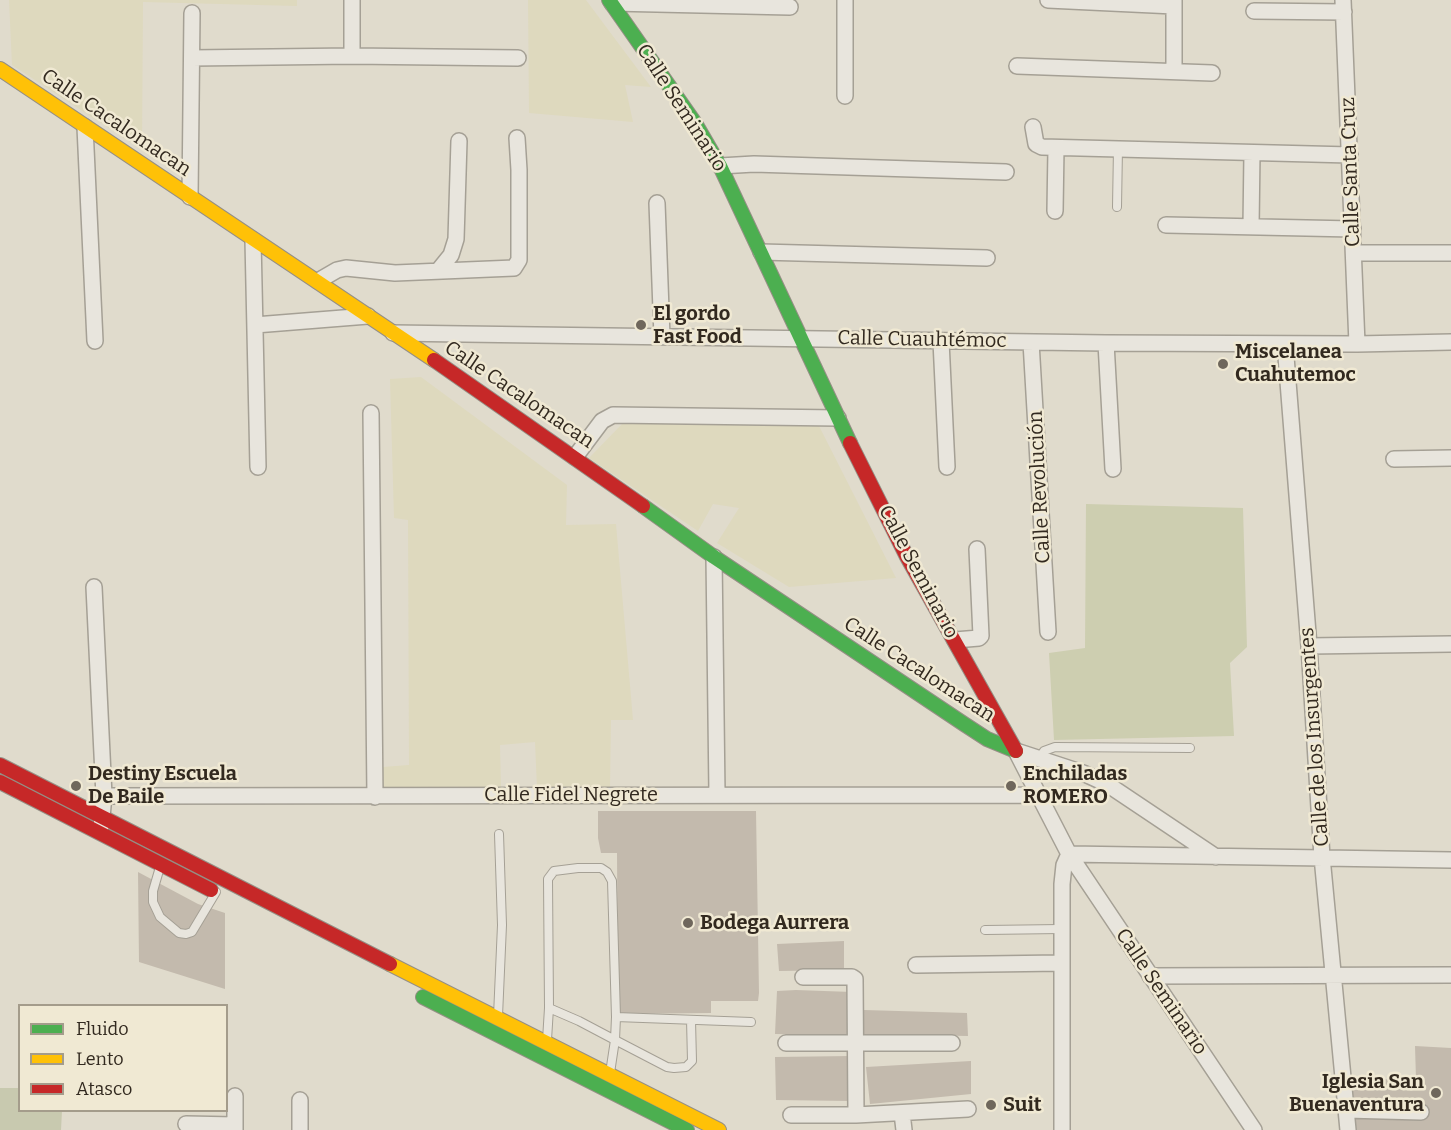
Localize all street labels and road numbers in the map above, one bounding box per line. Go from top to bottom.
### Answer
street label: Calle Seminario [631,40,731,176]
street label: Calle Cacalomacan [37,64,195,182]
street label: Calle Santa Cruz [1336,97,1366,247]
street label: Calle Cuauhtémoc [837,327,1007,353]
street label: Calle Cacalomacan [440,336,598,454]
street label: Calle Revolución [1024,410,1056,564]
street label: Calle Seminario [873,501,963,643]
street label: Calle Cacalomacan [839,612,999,728]
street label: Calle de los Insurgentes [1295,627,1335,847]
street label: Calle Fidel Negrete [484,783,658,807]
street label: Calle Seminario [1110,924,1212,1060]

